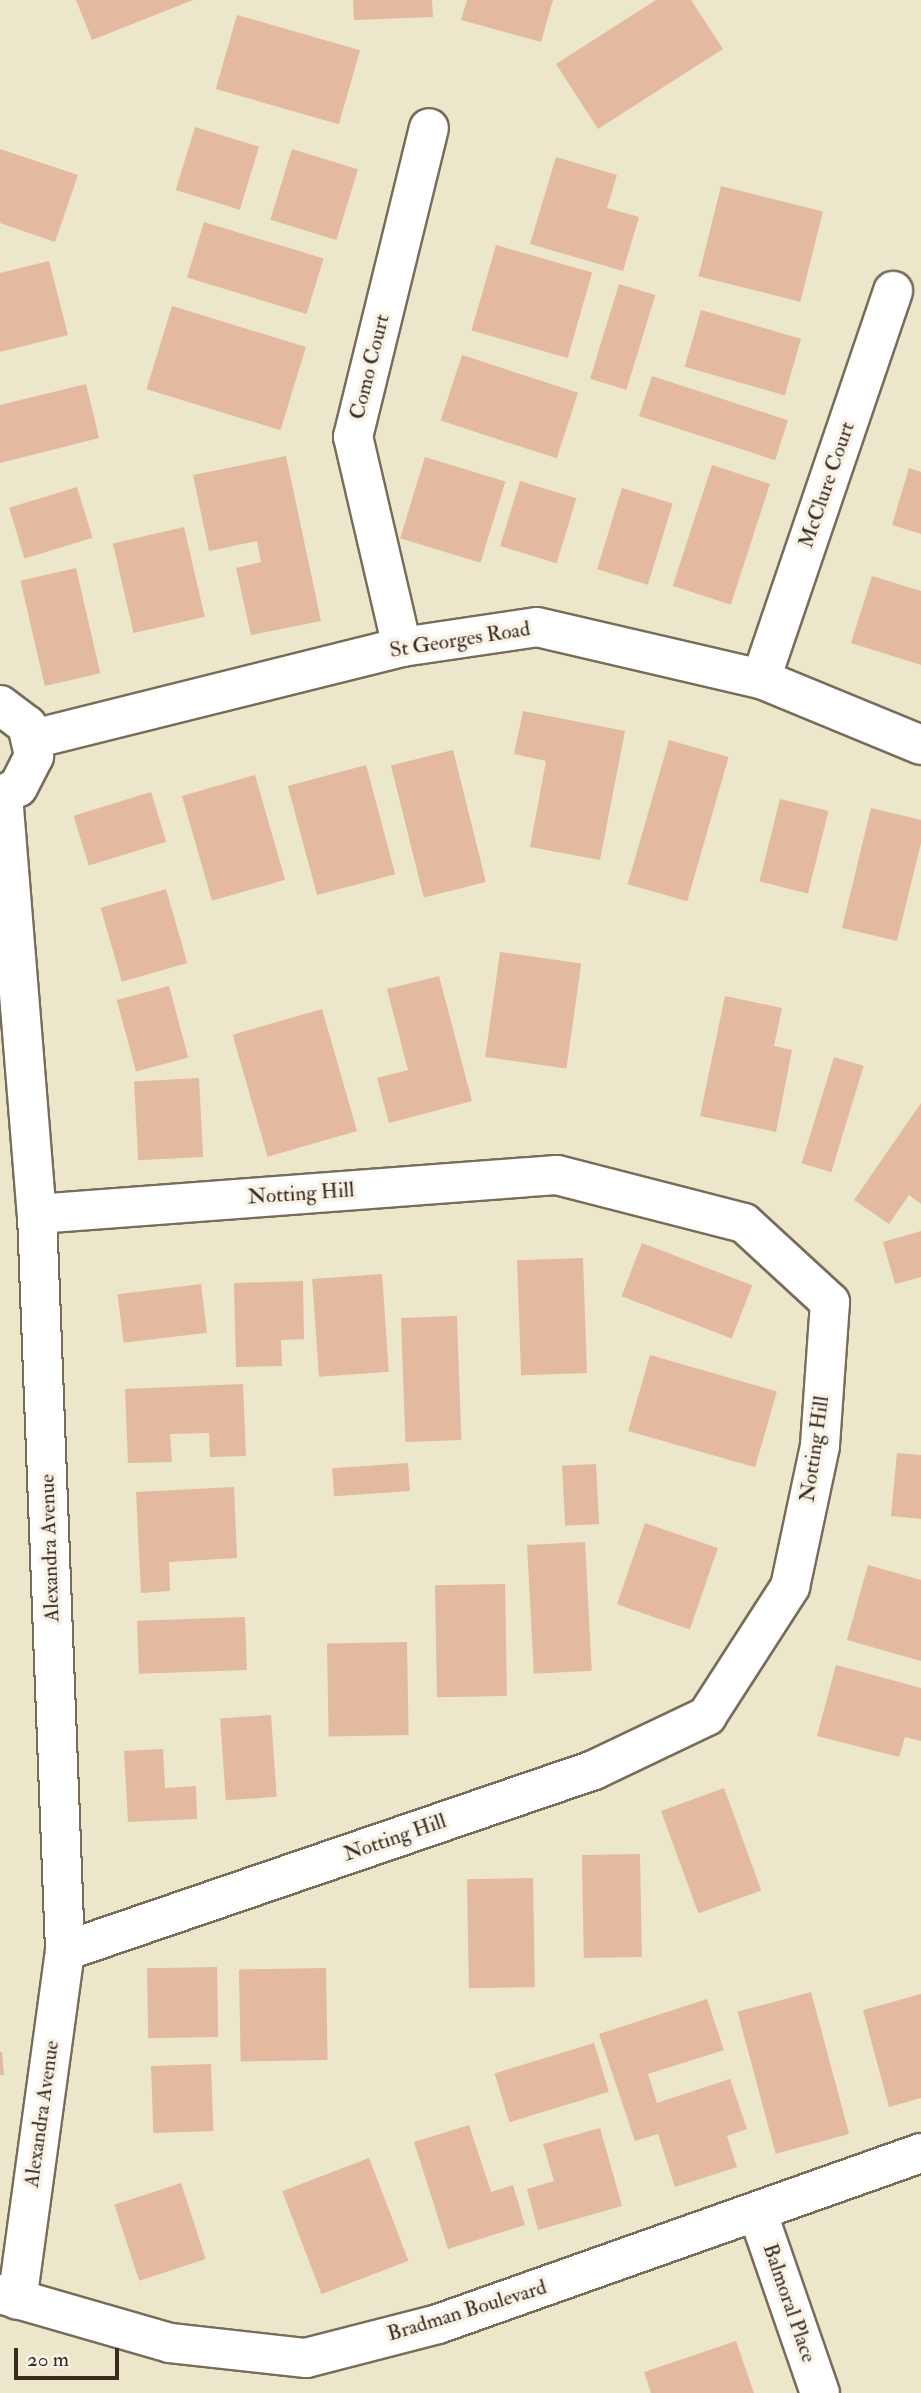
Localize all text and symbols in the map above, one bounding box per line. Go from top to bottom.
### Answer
street label: Como Court [345,312,395,422]
street label: McClure Court [794,419,860,551]
street label: St Georges Road [388,616,532,664]
street label: Notting Hill [247,1178,355,1210]
street label: Notting Hill [795,1394,835,1504]
street label: Alexandra Avenue [35,1474,65,1622]
street label: Notting Hill [340,1809,450,1867]
street label: Alexandra Avenue [19,2039,65,2189]
street label: Balmoral Place [757,2240,821,2366]
street label: Bradman Boulevard [384,2275,550,2347]
scale bar [18,2334,122,2378]
text: 20 m [27,2346,69,2373]

